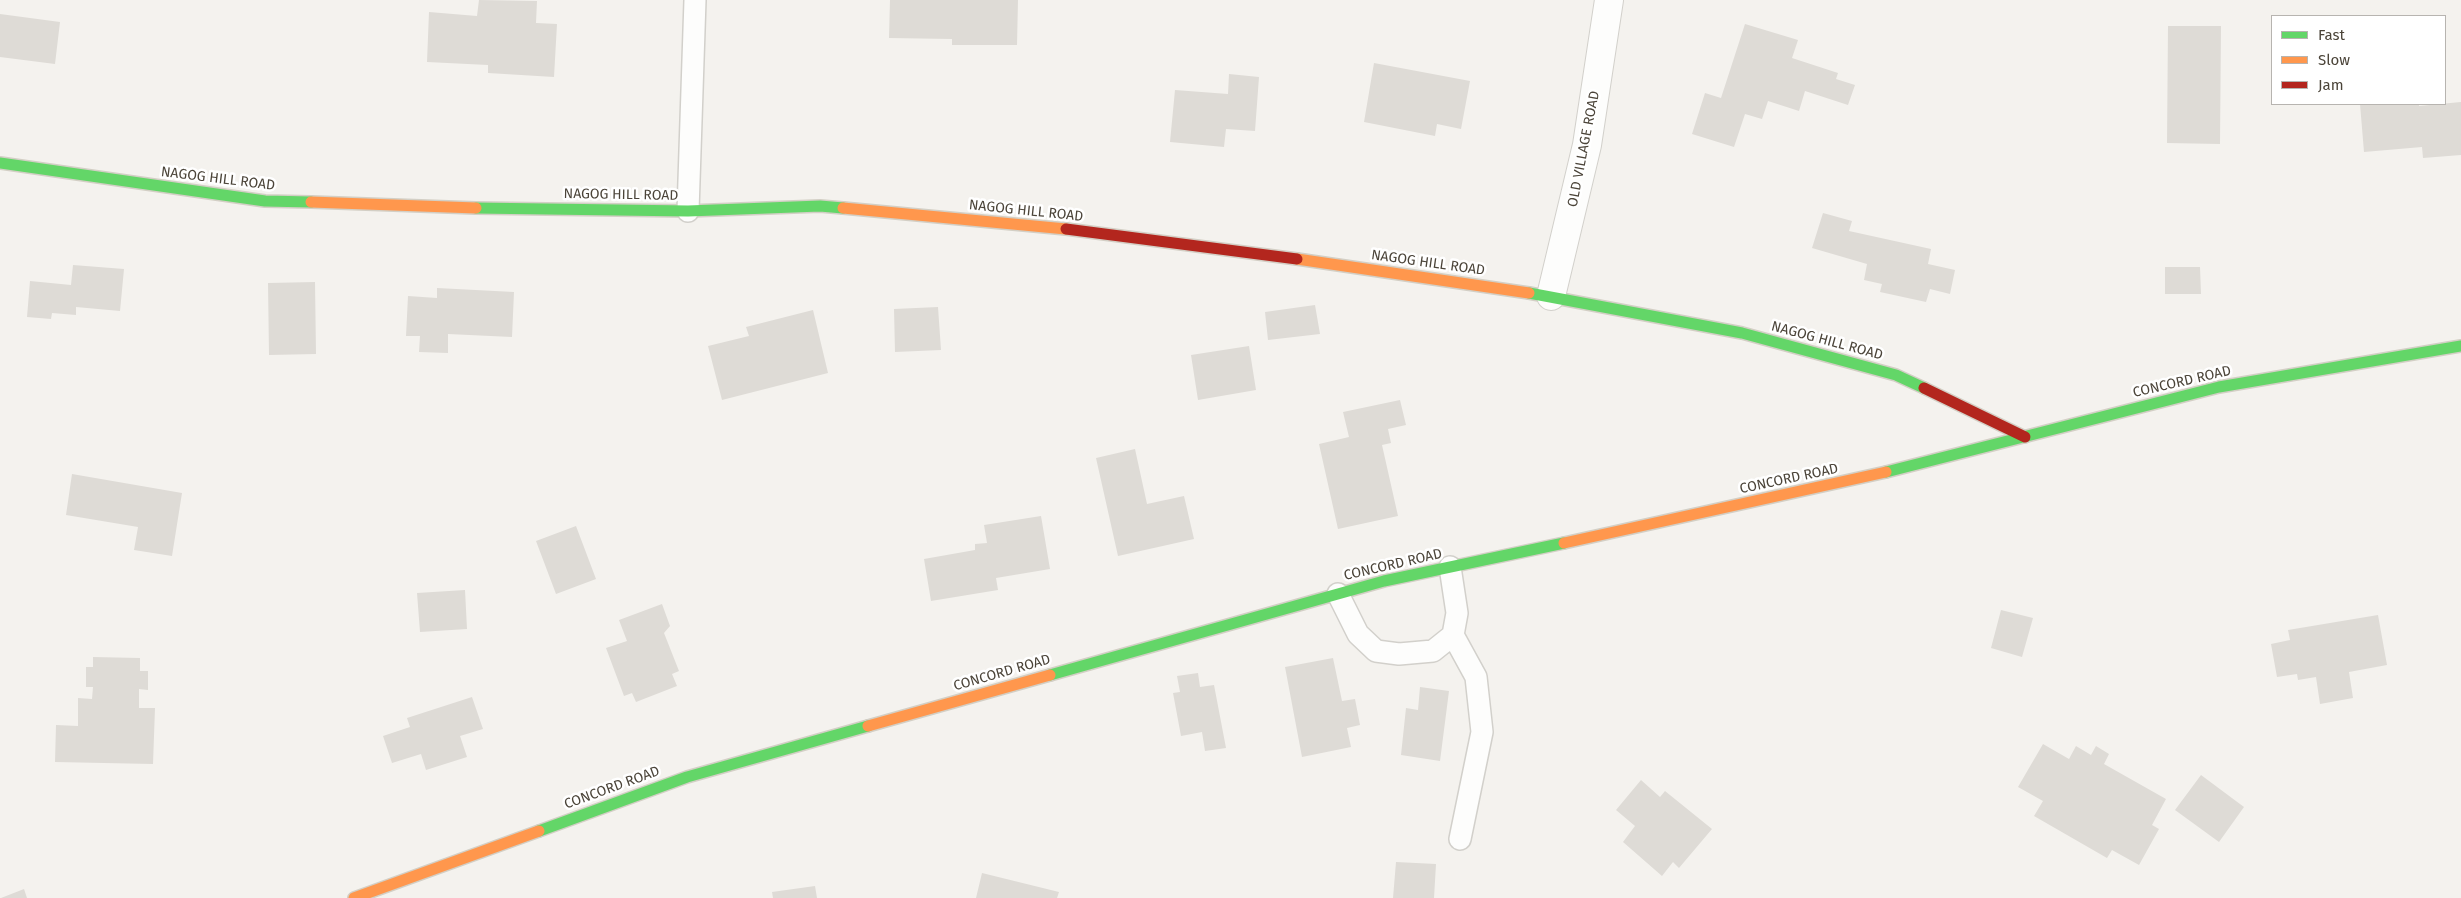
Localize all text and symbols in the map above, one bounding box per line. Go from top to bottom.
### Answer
legend [2271,15,2446,105]
text: Fast [2318,26,2345,44]
text: Slow [2318,51,2350,69]
text: Jam [2318,76,2344,94]
street label: OLD VILLAGE ROAD [1564,89,1604,209]
street label: NAGOG HILL ROAD [160,164,276,194]
street label: NAGOG HILL ROAD [563,186,679,204]
street label: NAGOG HILL ROAD [968,197,1084,225]
street label: NAGOG HILL ROAD [1370,247,1486,279]
street label: NAGOG HILL ROAD [1769,318,1885,364]
street label: CONCORD ROAD [2131,363,2233,401]
street label: CONCORD ROAD [1738,460,1840,498]
street label: CONCORD ROAD [1342,546,1444,584]
street label: CONCORD ROAD [952,651,1052,695]
street label: CONCORD ROAD [562,763,662,813]

